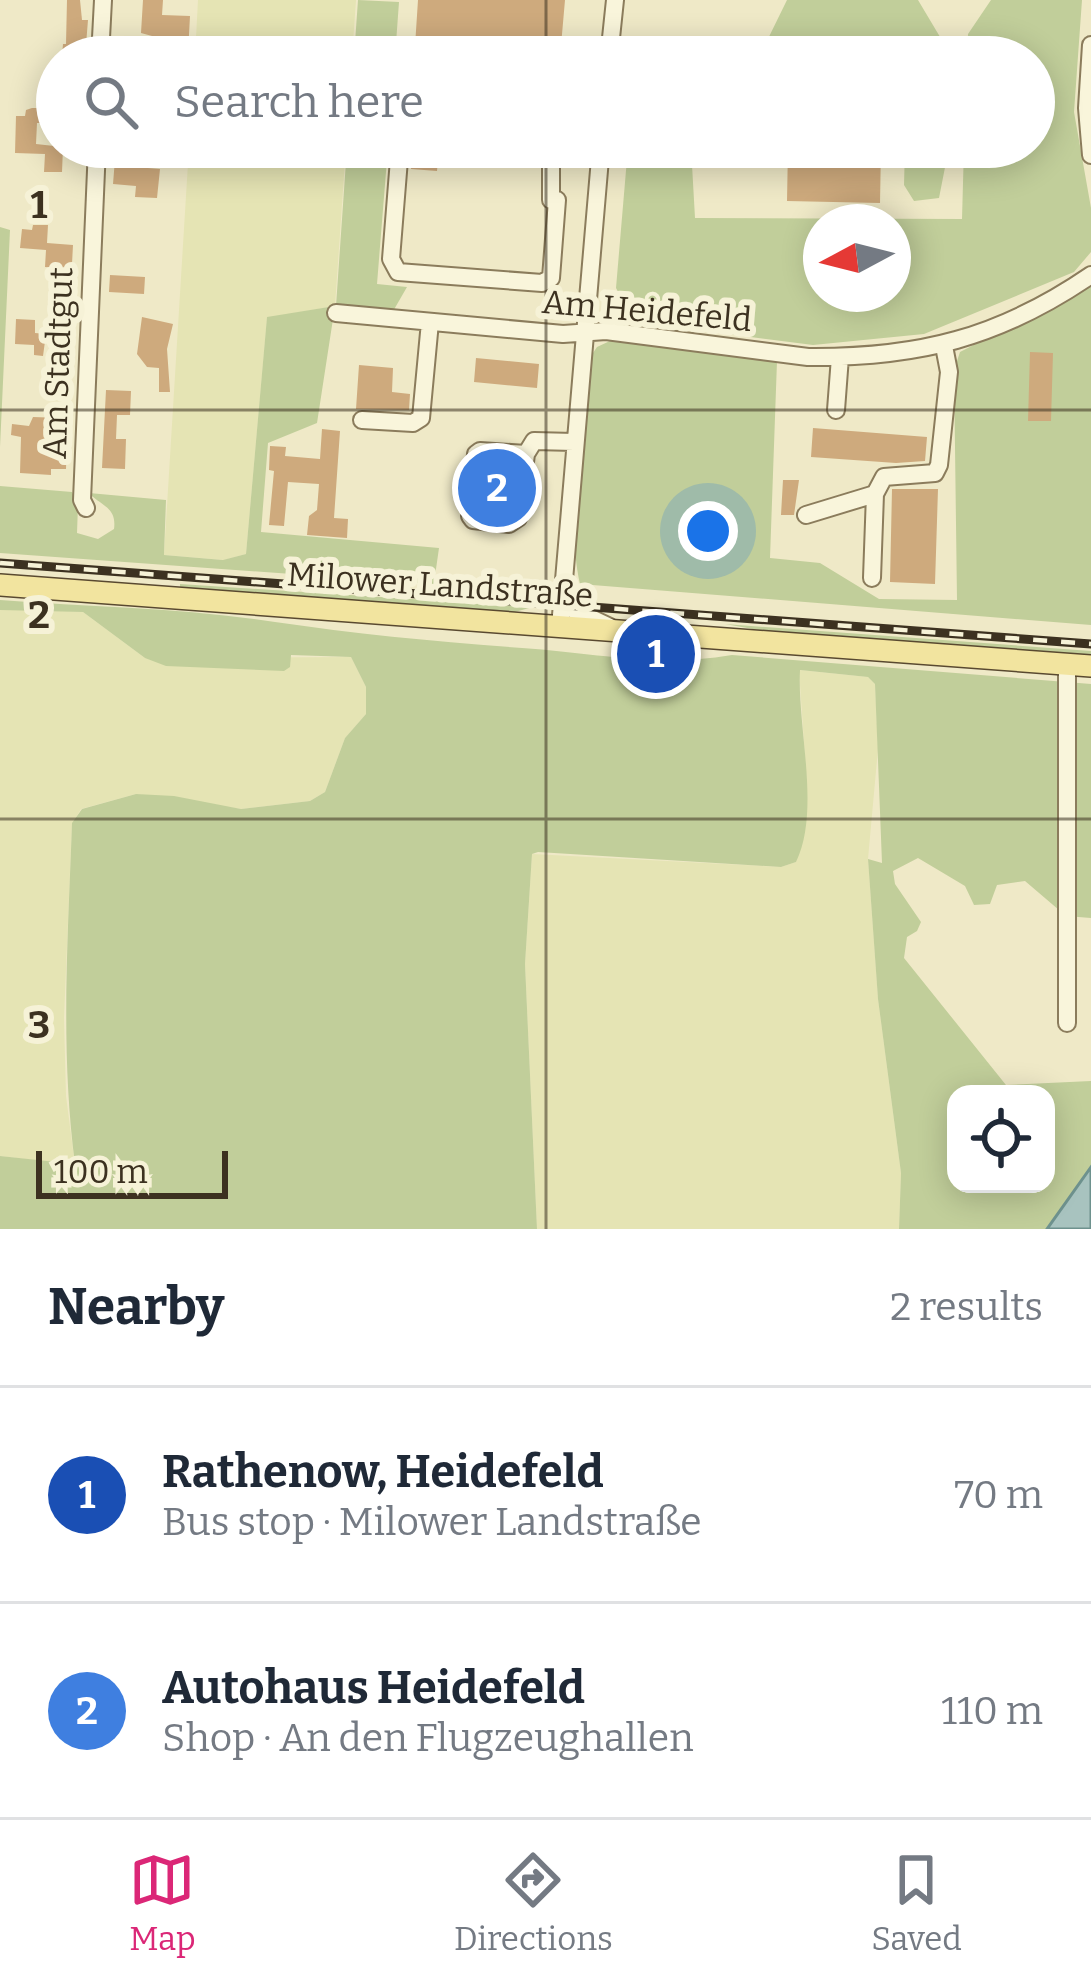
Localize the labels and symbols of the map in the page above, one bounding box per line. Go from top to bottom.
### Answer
text: 1 [31,182,48,228]
north arrow [803,204,911,312]
street label: Am Stadtgut [35,266,81,460]
street label: Am Heidefeld [540,282,754,340]
pin: 2 [458,443,536,533]
your location [678,501,738,561]
street label: Milower Landstraße [286,554,594,616]
text: 2 [28,592,50,638]
pin: 1 [617,609,695,699]
text: 3 [28,1002,50,1048]
scale bar [36,1145,228,1198]

